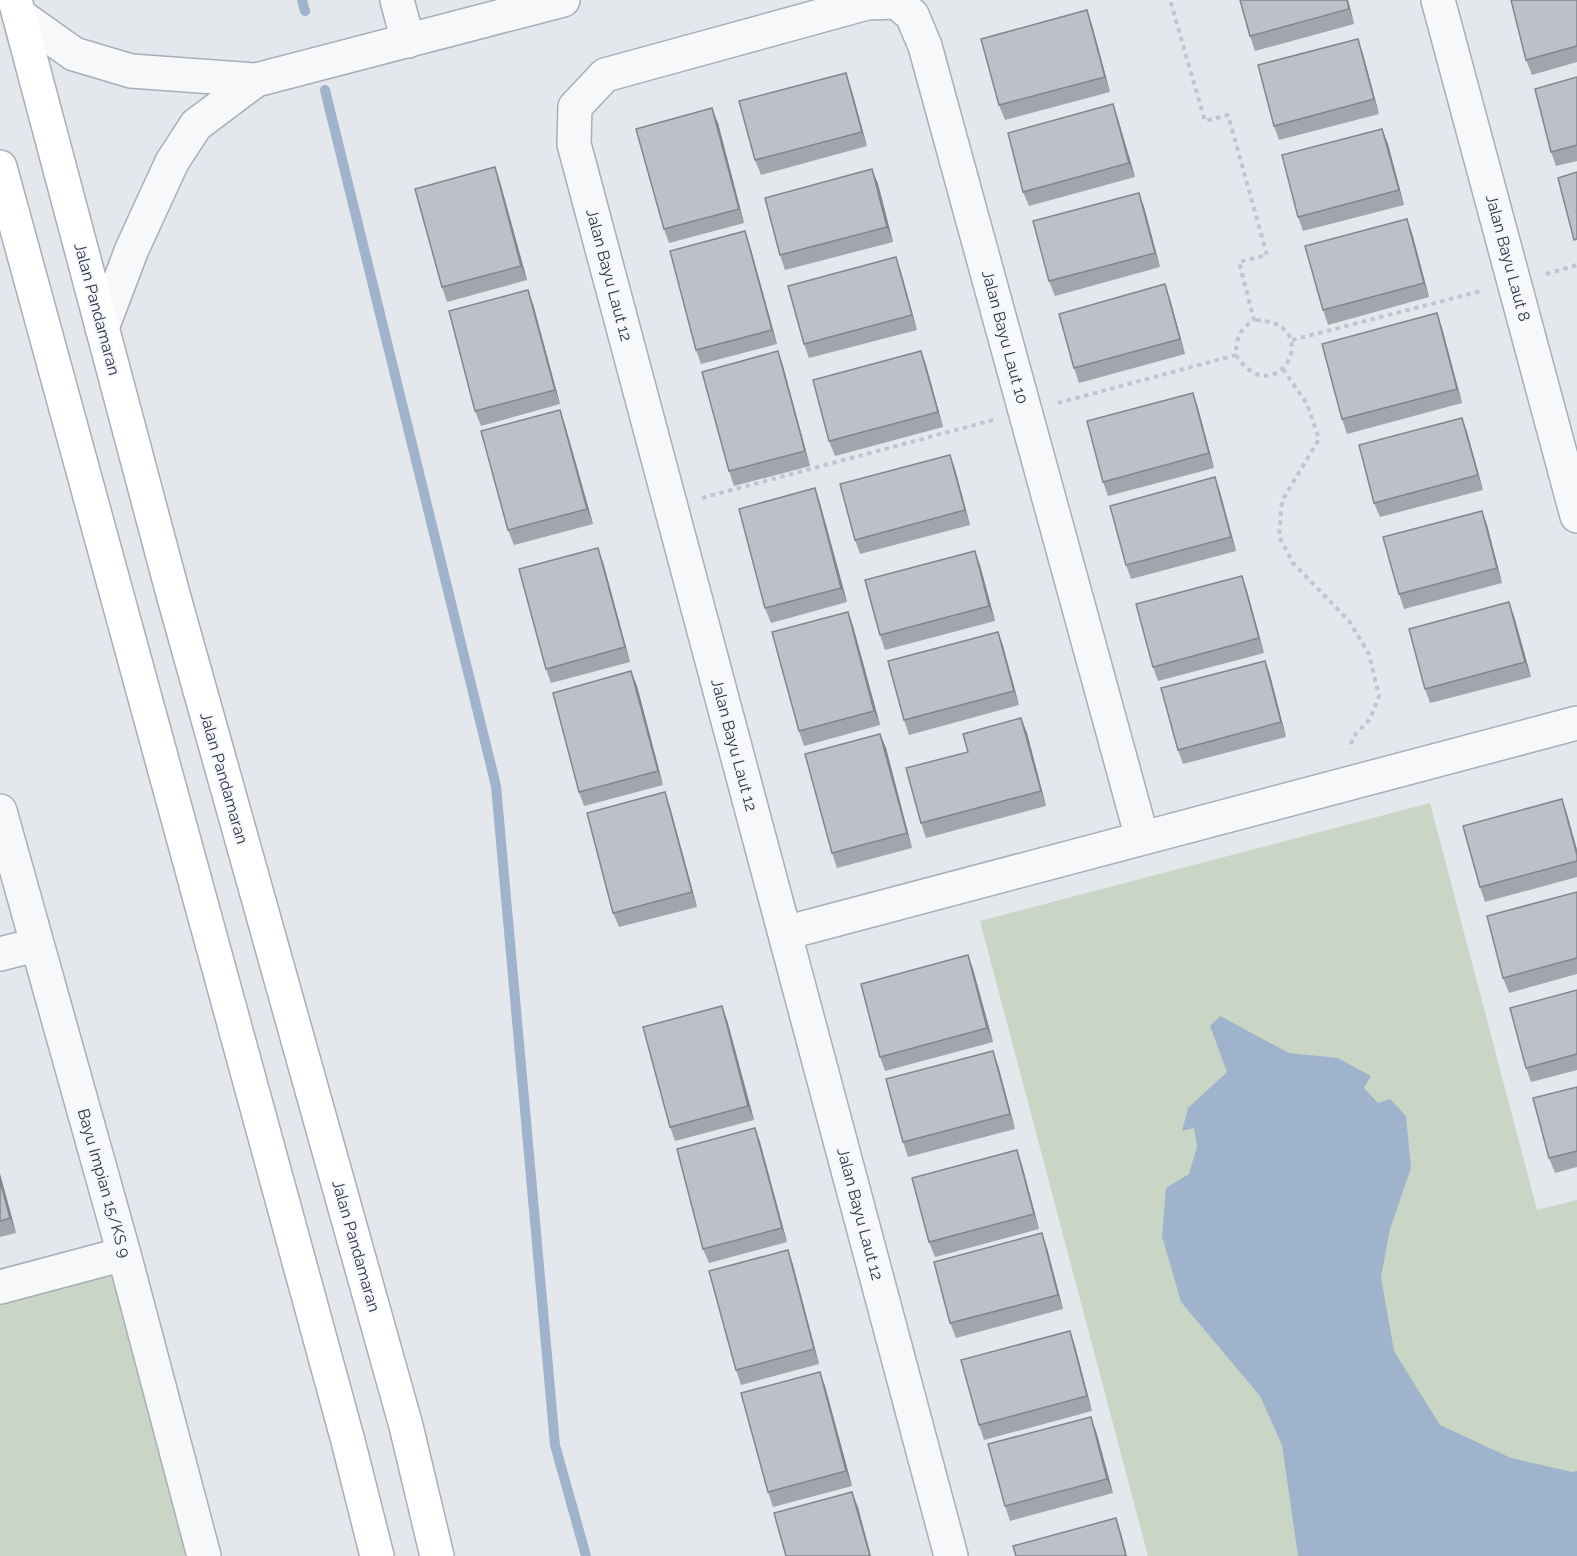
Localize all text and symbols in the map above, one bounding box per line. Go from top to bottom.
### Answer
street label: Jalan Bayu Laut 8 [1482,192,1534,324]
street label: Jalan Bayu Laut 12 [582,207,636,343]
street label: Jalan Pandamaran [70,241,124,377]
street label: Jalan Bayu Laut 10 [978,268,1032,406]
street label: Jalan Bayu Laut 12 [707,677,761,813]
street label: Jalan Pandamaran [196,710,252,846]
street label: Bayu Impian 15/KS 9 [74,1106,134,1260]
street label: Jalan Bayu Laut 12 [833,1146,887,1282]
street label: Jalan Pandamaran [328,1178,384,1314]

